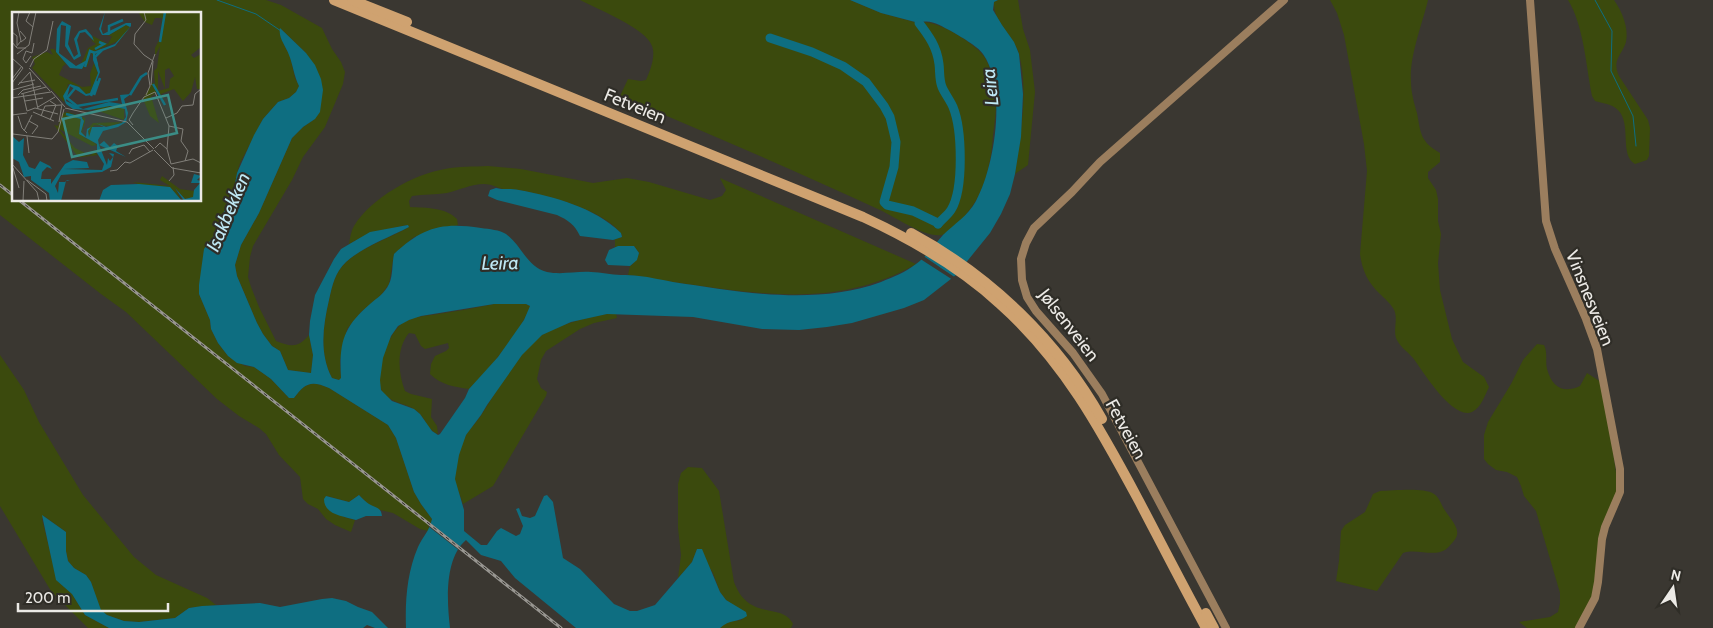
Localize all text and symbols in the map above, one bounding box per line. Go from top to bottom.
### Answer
inset map [12,12,201,201]
water label: Leira [977,67,1003,107]
street label: Fetveien [601,84,669,128]
water label: Isakbekken [201,169,255,255]
street label: Vinsnesveien [1561,247,1619,349]
water label: Leira [481,251,519,275]
street label: Jølsenveien [1033,284,1104,366]
street label: Fetveien [1101,395,1151,463]
north arrow [1648,563,1698,613]
text: N [1669,565,1683,585]
scale bar [18,580,168,612]
text: 200 m [25,589,70,607]

